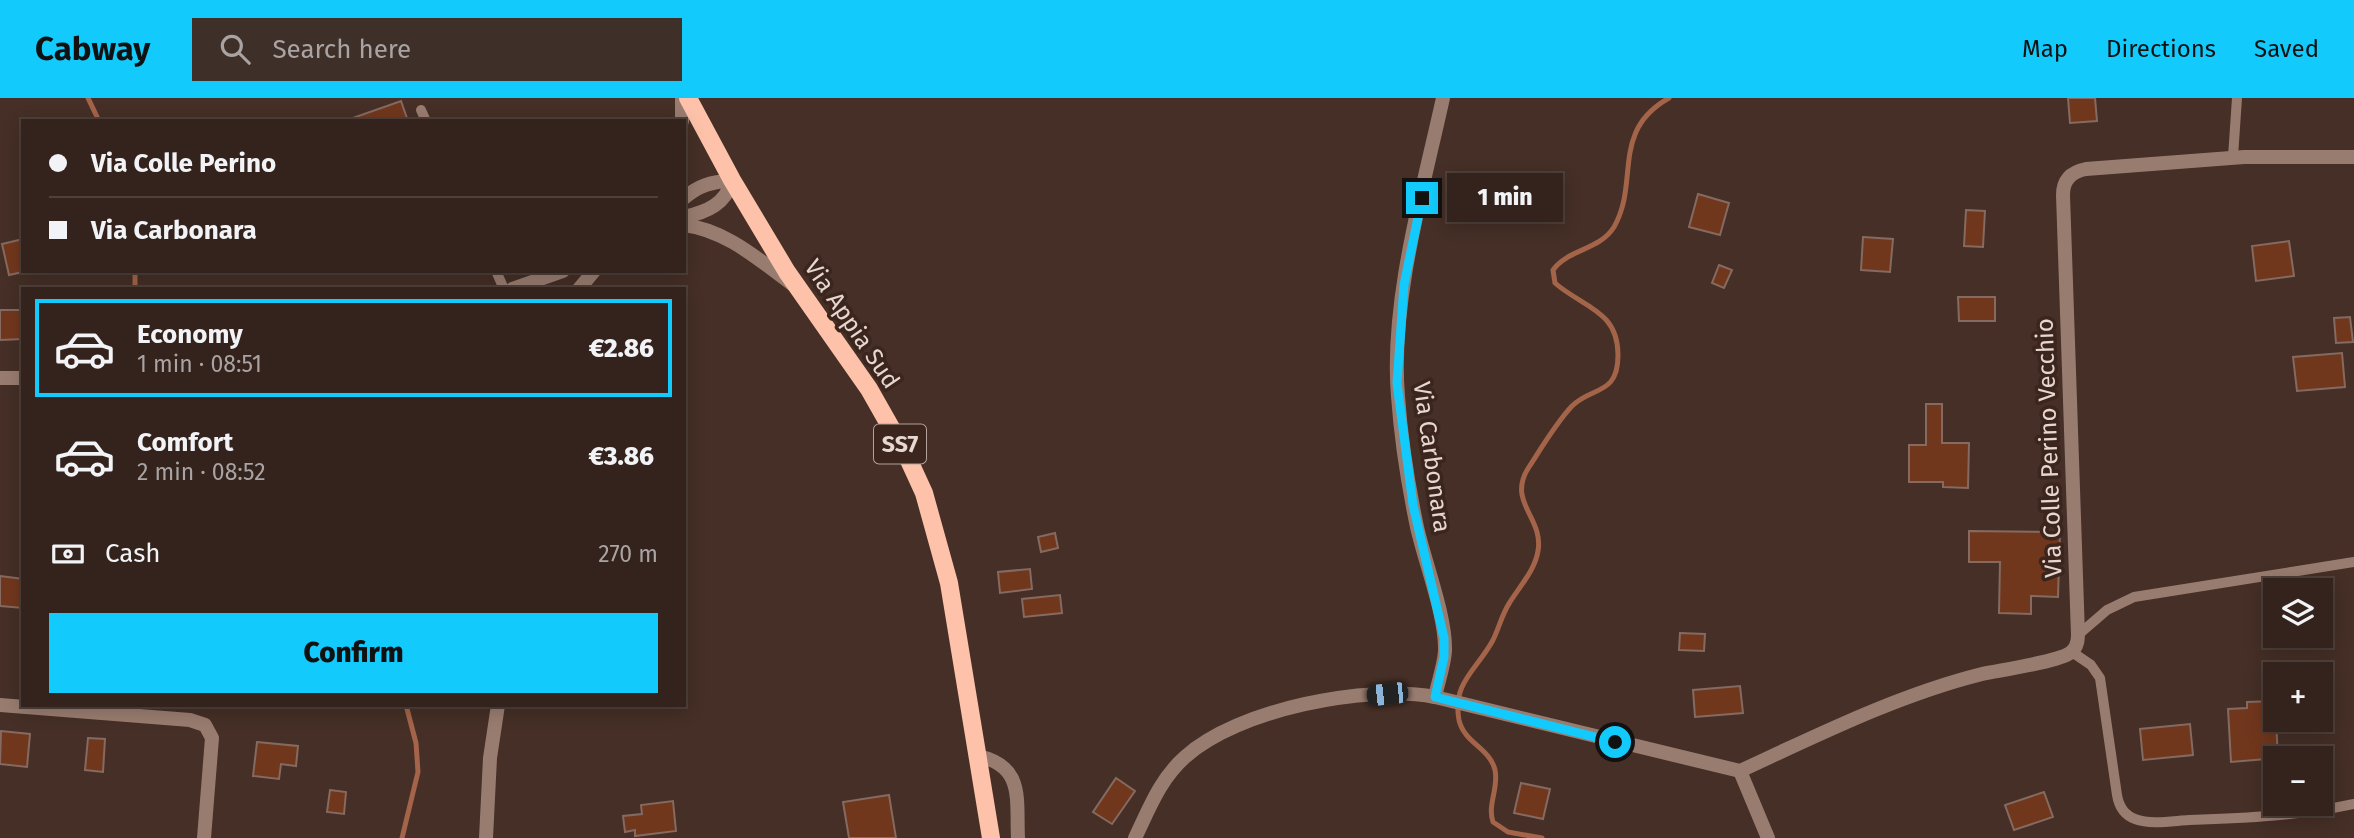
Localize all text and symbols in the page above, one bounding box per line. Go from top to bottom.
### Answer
search box [192,18,682,81]
text: Cabway [35,29,150,69]
icon: search [216,30,254,68]
text: Search here [272,34,411,65]
text: Map [2022,35,2068,63]
text: Directions [2106,35,2216,63]
text: Saved [2254,35,2319,63]
text: Via Colle Perino [91,148,276,179]
callout: 1 min [1446,174,1562,222]
route end [1406,182,1438,214]
text: 1 min [1477,183,1533,211]
text: Via Carbonara [91,215,257,246]
street label: Via Appia Sud [799,254,905,394]
icon: car [53,317,116,380]
street label: Via Colle Perino Vecchio [2030,318,2068,578]
text: Economy [137,319,243,350]
text: €2.86 [589,333,654,364]
text: 1 min · 08:51 [137,350,262,378]
street label: Via Carbonara [1408,380,1456,534]
road number: SS7 [874,424,926,464]
icon: car [53,425,116,488]
text: Comfort [137,427,233,458]
text: €3.86 [588,441,654,472]
text: 2 min · 08:52 [137,458,266,486]
icon: cash [49,535,87,573]
text: Cash [105,538,161,569]
text: 270 m [598,540,658,568]
map controls [2263,578,2333,816]
button: layers [2263,578,2333,648]
button: Confirm [49,613,658,693]
button: + [2263,662,2333,732]
car [1366,681,1409,707]
route start [1599,726,1631,758]
button: − [2263,746,2333,816]

